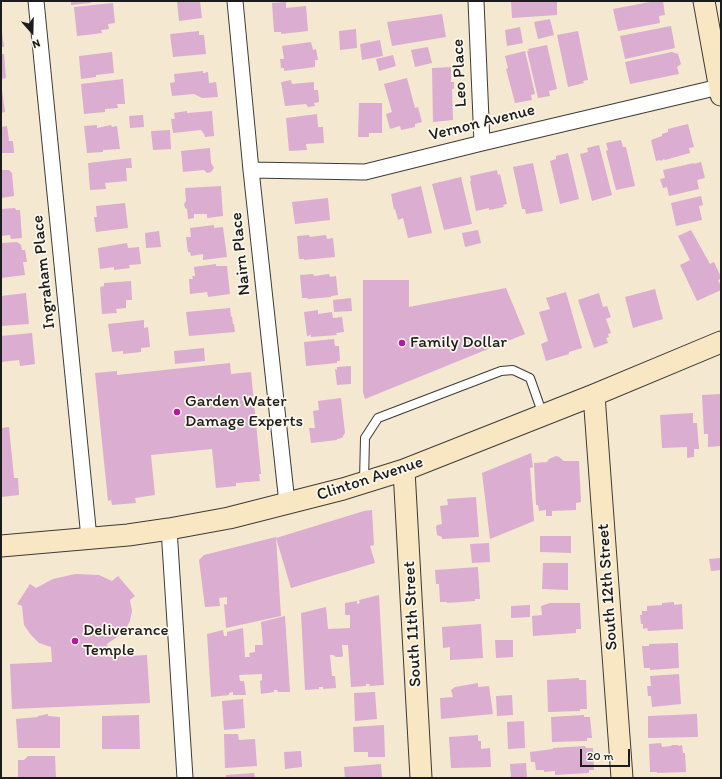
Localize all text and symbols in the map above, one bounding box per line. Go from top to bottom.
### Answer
north arrow [12,12,52,52]
text: N [31,36,42,51]
street label: Leo Place [448,38,472,108]
street label: Vernon Avenue [427,100,537,146]
street label: Nairn Place [226,211,256,297]
street label: Ingraham Place [28,214,60,330]
place label: Family Dollar [410,333,507,353]
marker: Family Dollar [397,338,407,348]
place label: Garden Water Damage Experts [185,392,303,432]
marker: Garden Water Damage Experts [172,407,182,417]
street label: Clinton Avenue [314,452,426,506]
street label: South 12th Street [593,523,623,651]
street label: South 11th Street [400,561,426,687]
place label: Deliverance Temple [83,621,169,661]
marker: Deliverance Temple [70,636,80,646]
scale bar [582,741,632,767]
text: 20 m [587,749,614,763]

